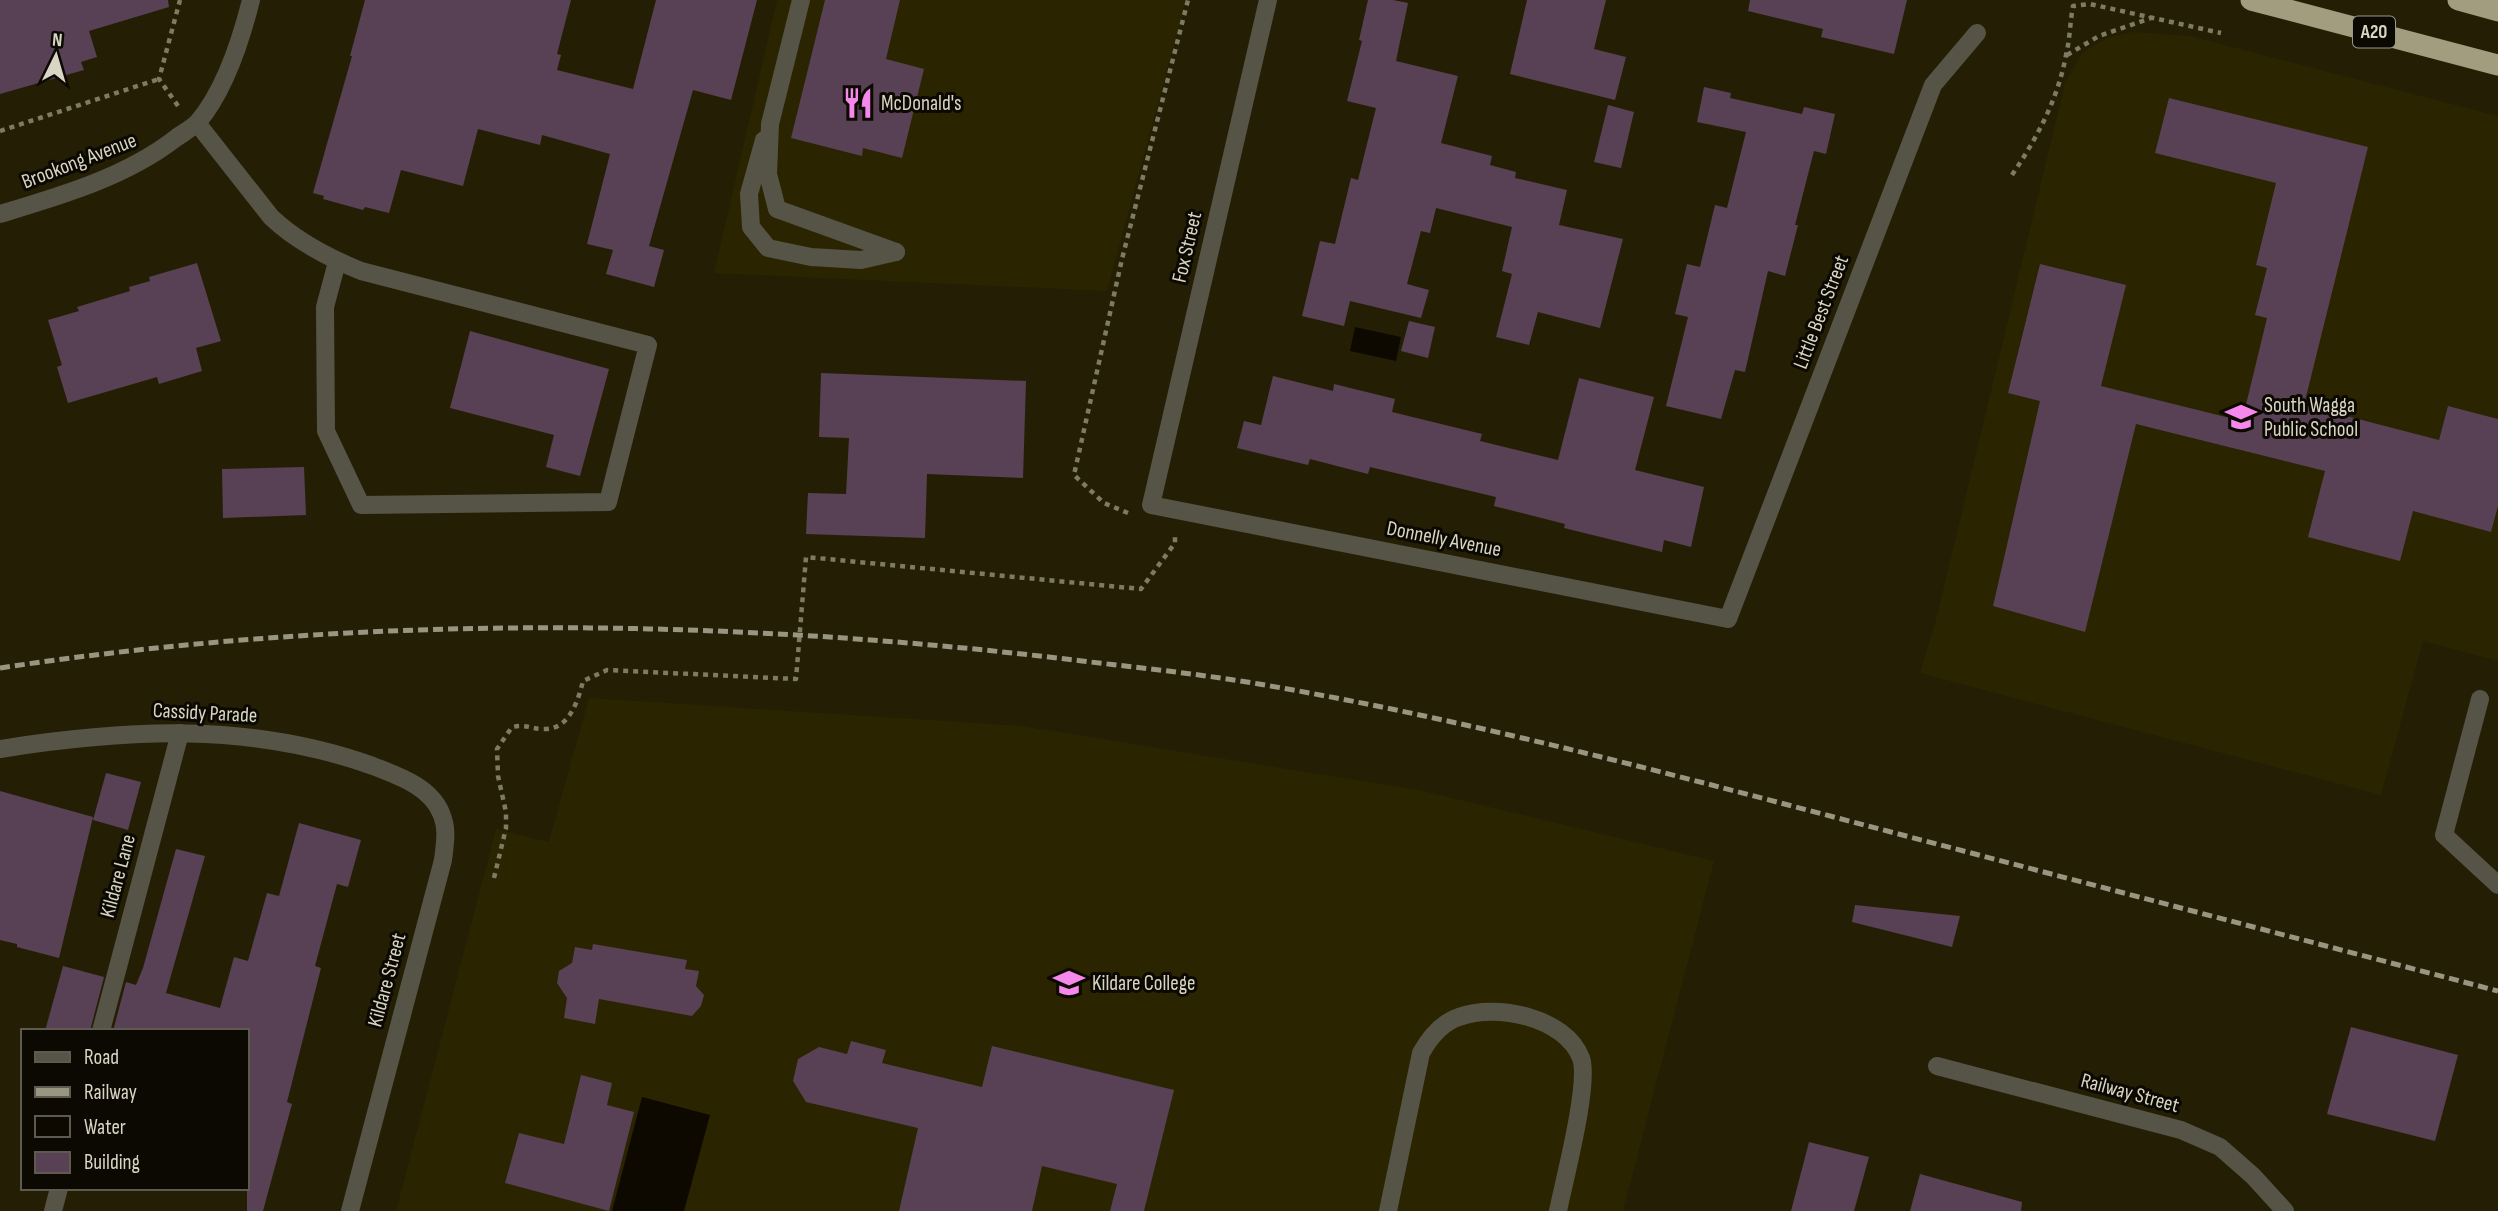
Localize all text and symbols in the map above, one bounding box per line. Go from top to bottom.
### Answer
road number: A20 [2353,16,2395,48]
north arrow [21,21,91,91]
text: N [51,29,63,52]
restaurant icon: McDonald's [841,86,875,120]
place label: McDonald's [881,91,962,116]
street label: Brookong Avenue [18,128,140,194]
street label: Fox Street [1167,209,1207,285]
street label: Little Best Street [1788,252,1854,372]
place label: South Wagga Public School [2264,393,2358,442]
school or university icon: South Wagga Public School [2224,400,2258,434]
street label: Donnelly Avenue [1385,516,1503,562]
street label: Cassidy Parade [152,698,258,728]
street label: Kildare Lane [95,832,141,920]
street label: Kildare Street [363,930,411,1030]
school or university icon: Kildare College [1052,966,1086,1000]
place label: Kildare College [1092,971,1195,996]
legend [21,1029,248,1190]
text: Road [84,1045,119,1070]
street label: Railway Street [2078,1068,2182,1118]
text: Railway [84,1080,137,1105]
text: Water [84,1115,126,1140]
text: Building [84,1150,140,1175]

